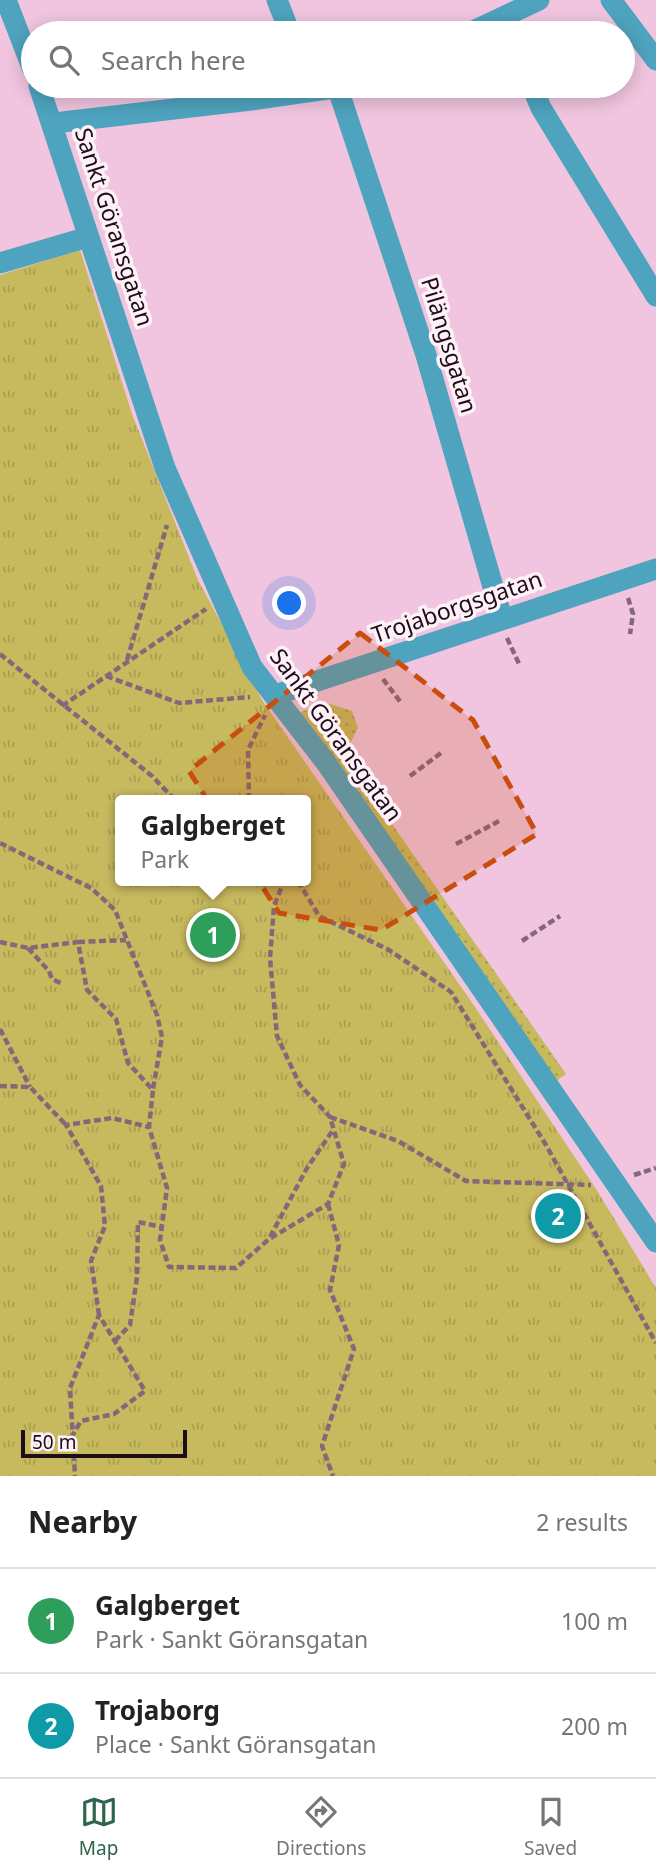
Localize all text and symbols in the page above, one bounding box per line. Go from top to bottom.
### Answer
search box [21,21,635,98]
icon: search [45,41,83,79]
text: Search here [101,42,246,78]
street label: Sankt Göransgatan [68,123,162,330]
street label: Pilängsgatan [414,273,486,417]
street label: Trojaborgsgatan [367,562,546,650]
your location [272,586,306,620]
street label: Sankt Göransgatan [263,641,410,827]
popup [115,795,311,886]
text: Galgberget [140,807,286,843]
text: Park [140,843,189,875]
pin: 1 [190,909,236,961]
pin: 2 [535,1190,581,1242]
scale bar [21,1427,187,1459]
text: 50 m [32,1429,76,1455]
text: Nearby [28,1501,137,1542]
text: 2 results [536,1506,628,1538]
text: Galgberget [95,1587,240,1623]
text: 1 [44,1605,58,1637]
text: 100 m [561,1605,628,1637]
text: Park · Sankt Göransgatan [95,1623,368,1655]
text: Trojaborg [95,1692,220,1728]
text: 2 [44,1710,58,1742]
text: 200 m [561,1710,628,1742]
text: Place · Sankt Göransgatan [95,1728,377,1760]
tab: Map [79,1793,118,1861]
tab: Directions [276,1793,366,1861]
tab: Saved [524,1793,577,1861]

